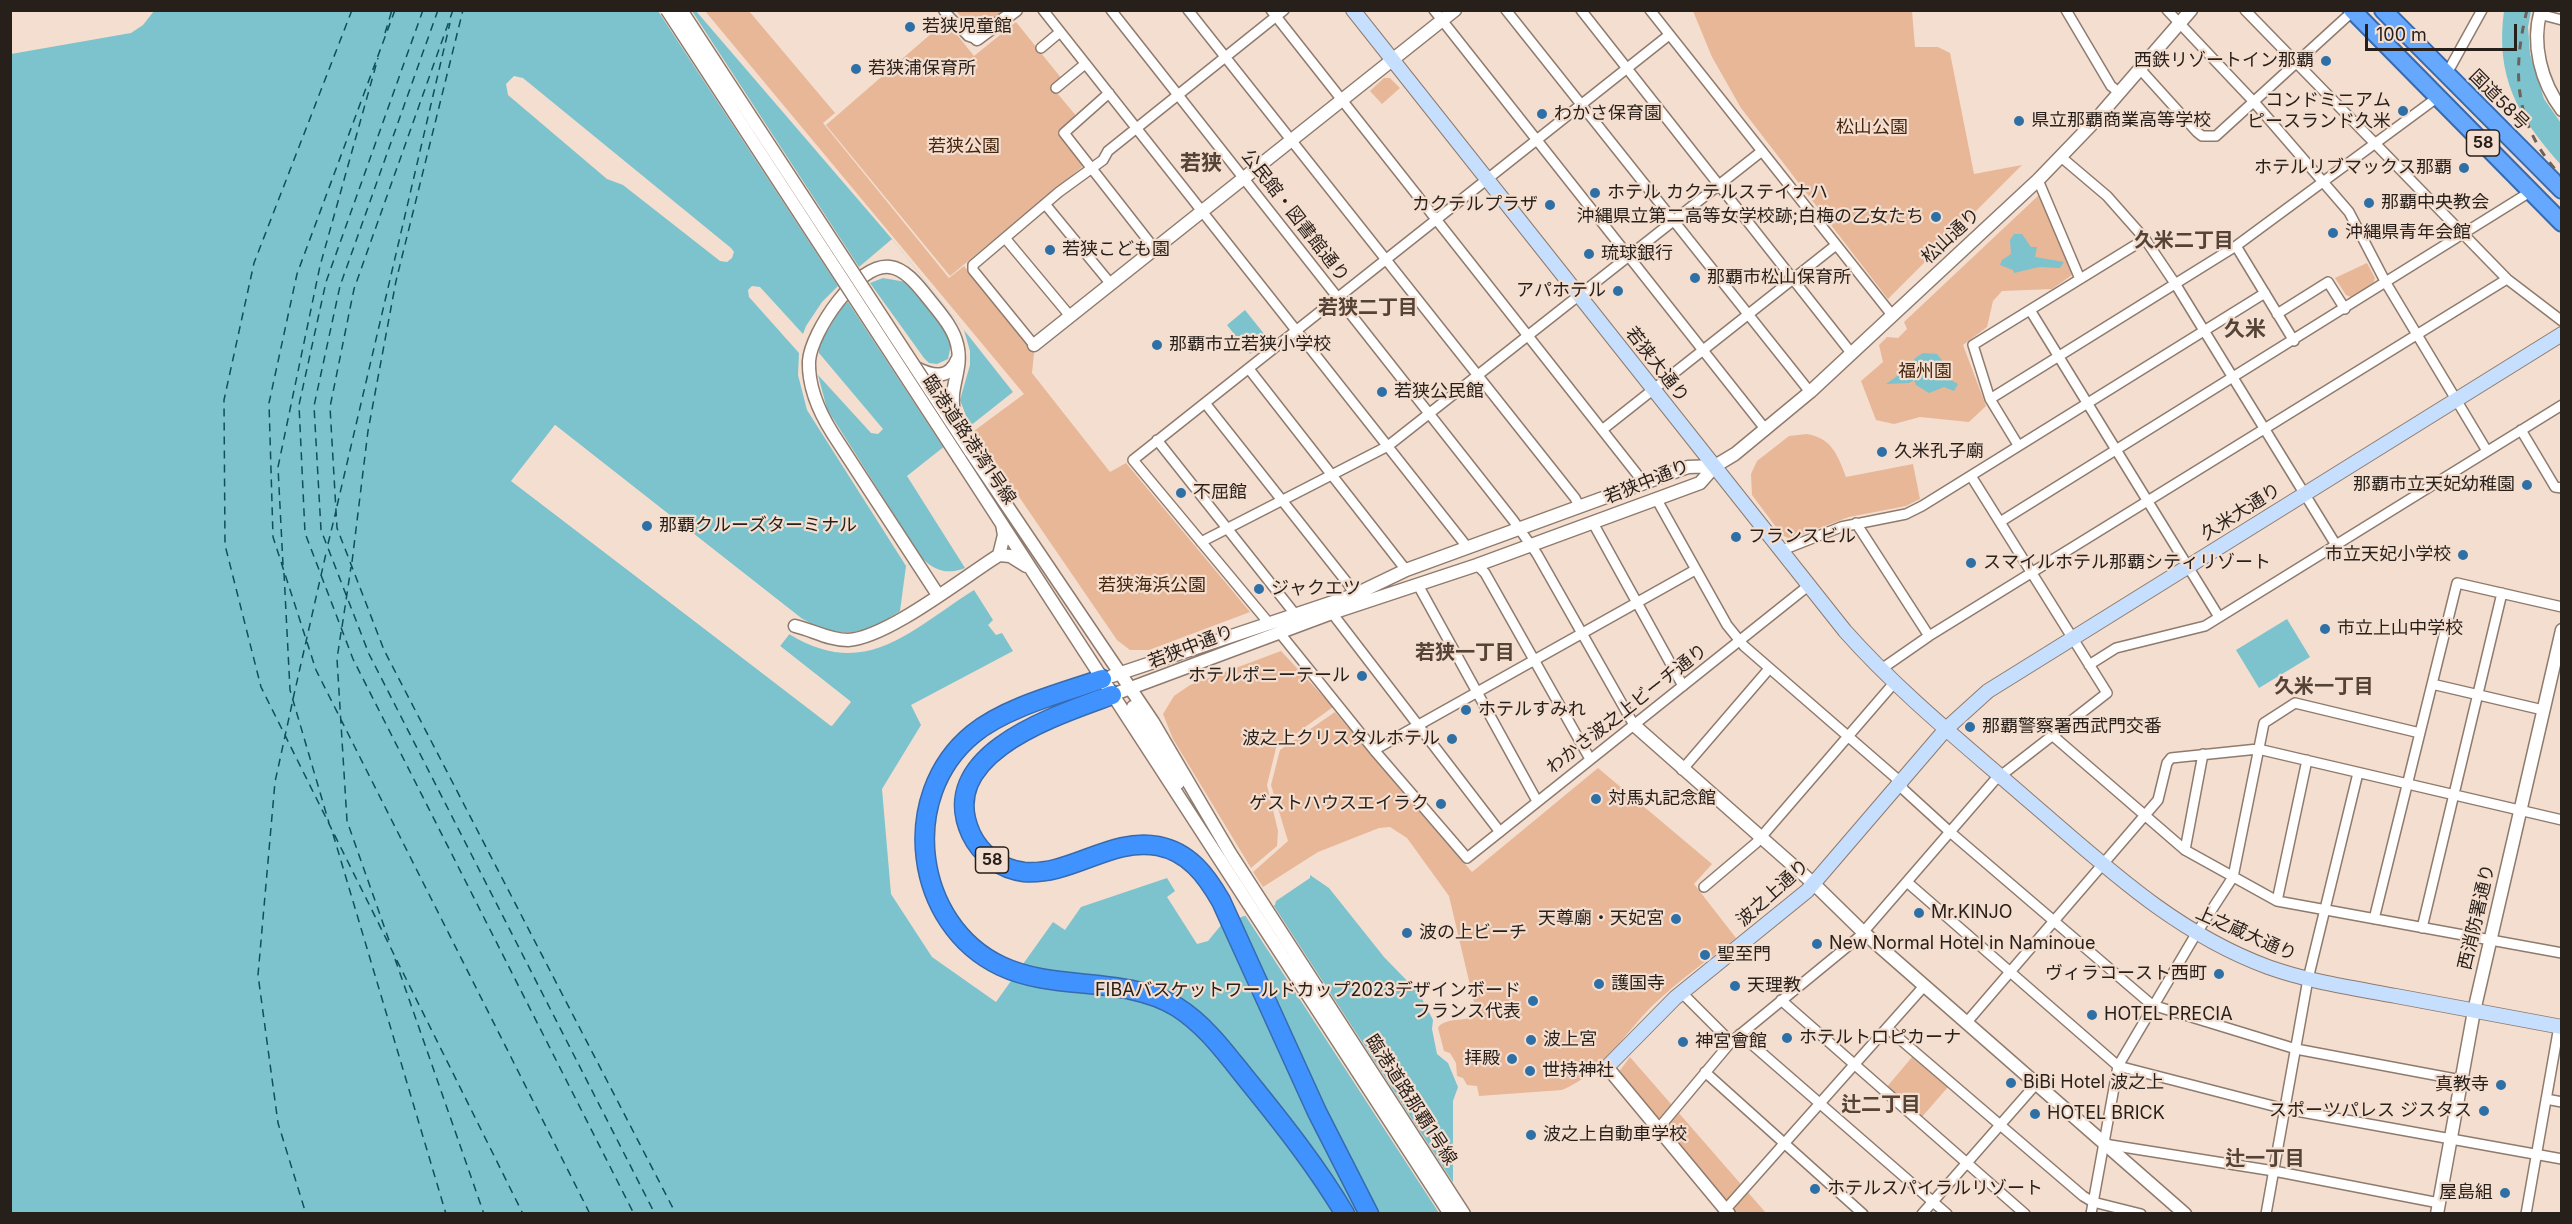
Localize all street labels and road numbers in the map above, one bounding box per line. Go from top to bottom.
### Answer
street label: 国道58号 [2464,65,2534,135]
road number: 58 [2466,130,2500,156]
street label: 公民館・図書館通り [1237,146,1353,286]
street label: 松山通り [1917,204,1985,268]
street label: 若狭大通り [1621,323,1693,407]
street label: 臨港道路港湾1号線 [918,371,1020,509]
street label: 若狭中通り [1601,455,1693,509]
street label: 久米大通り [2197,479,2285,545]
street label: 若狭中通り [1145,621,1237,673]
street label: わかさ波之上ビーチ通り [1542,640,1712,778]
road number: 58 [976,847,1008,873]
street label: 波之上通り [1732,855,1814,931]
street label: 西消防署通り [2454,862,2500,972]
street label: 上之蔵大通り [2192,902,2300,966]
street label: 臨港道路那覇1号線 [1361,1031,1461,1169]

